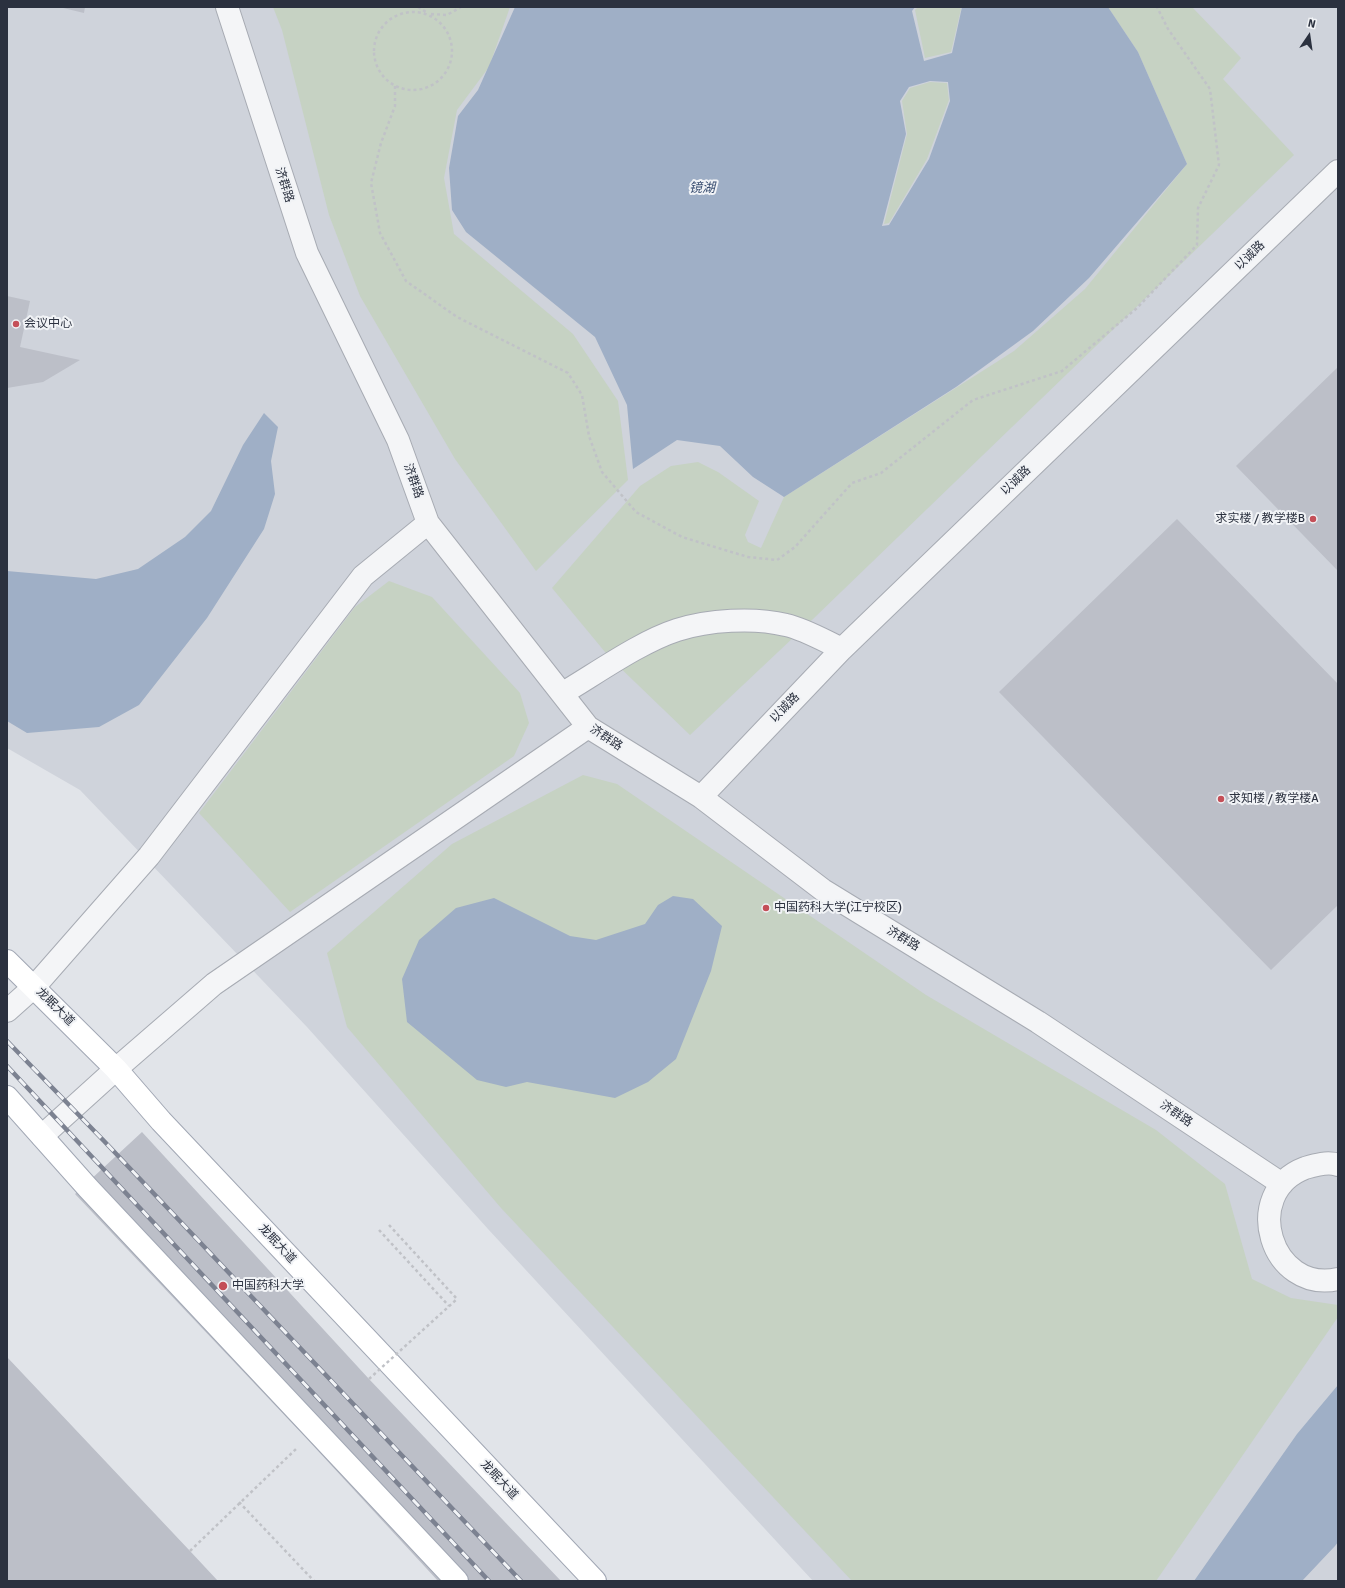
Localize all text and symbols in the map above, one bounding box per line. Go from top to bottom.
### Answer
north arrow [1289,16,1329,56]
text: N [1307,17,1317,31]
street label: 济群路 [272,166,296,204]
water label: 镜湖 [689,181,715,197]
street label: 以诚路 [1232,238,1268,274]
place label: 会议中心 [24,317,72,331]
marker: 会议中心 [11,319,21,329]
street label: 济群路 [400,462,426,500]
street label: 以诚路 [998,463,1034,499]
place label: 求实楼 / 教学楼B [1215,512,1305,526]
marker: 求实楼 / 教学楼B [1308,514,1318,524]
street label: 以诚路 [767,690,803,726]
street label: 济群路 [587,722,625,754]
place label: 求知楼 / 教学楼A [1229,792,1319,806]
marker: 求知楼 / 教学楼A [1216,794,1226,804]
place label: 中国药科大学(江宁校区) [774,901,902,915]
marker: 中国药科大学(江宁校区) [761,903,771,913]
street label: 济群路 [884,924,922,954]
street label: 龙眠大道 [33,985,77,1029]
street label: 济群路 [1157,1098,1195,1130]
street label: 龙眠大道 [255,1222,299,1266]
place label: 中国药科大学 [232,1279,304,1293]
marker: 中国药科大学 [217,1280,229,1292]
street label: 龙眠大道 [477,1458,521,1502]

